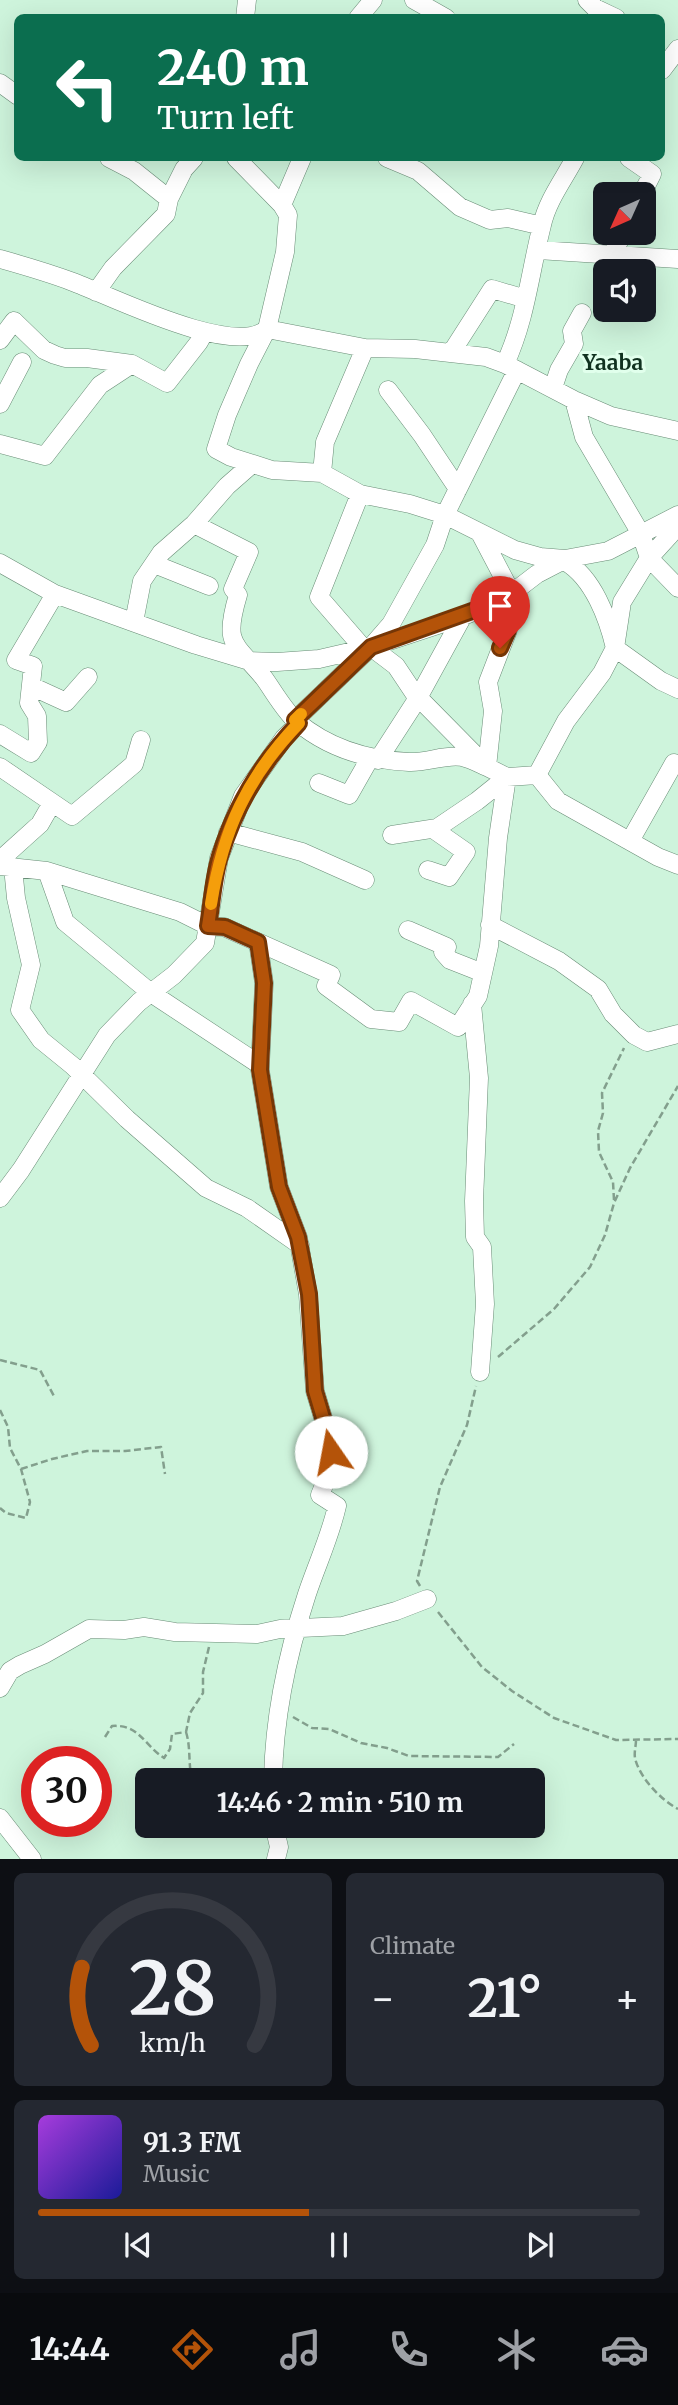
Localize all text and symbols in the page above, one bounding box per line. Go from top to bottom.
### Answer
text: 240 m [157,37,309,98]
icon: left [42,42,133,133]
text: Turn left [157,98,294,138]
north arrow [593,182,656,245]
map controls [593,182,656,322]
button: sound [593,259,656,322]
district label: Yaaba [582,349,643,376]
pin [470,576,530,648]
icon: arrive [481,587,519,625]
position arrow [294,1415,368,1489]
speed limit sign: 30 [21,1746,112,1837]
text: 14:46 · 2 min · 510 m [217,1786,463,1819]
text: Climate [370,1931,455,1960]
text: 28 [129,1944,217,2036]
text: 21° [467,1966,543,2031]
text: − [370,1975,395,2022]
text: + [615,1975,640,2022]
text: km/h [140,2027,206,2059]
text: 91.3 FM [143,2126,241,2159]
text: Music [143,2159,210,2188]
icon: previous [119,2226,157,2264]
icon: pause [320,2226,358,2264]
icon: next [521,2226,559,2264]
icon: directions [168,2325,217,2374]
icon: music [276,2325,325,2374]
icon: phone [384,2325,433,2374]
icon: climate [492,2325,541,2374]
icon: car [600,2325,649,2374]
text: 14:44 [29,2329,110,2369]

